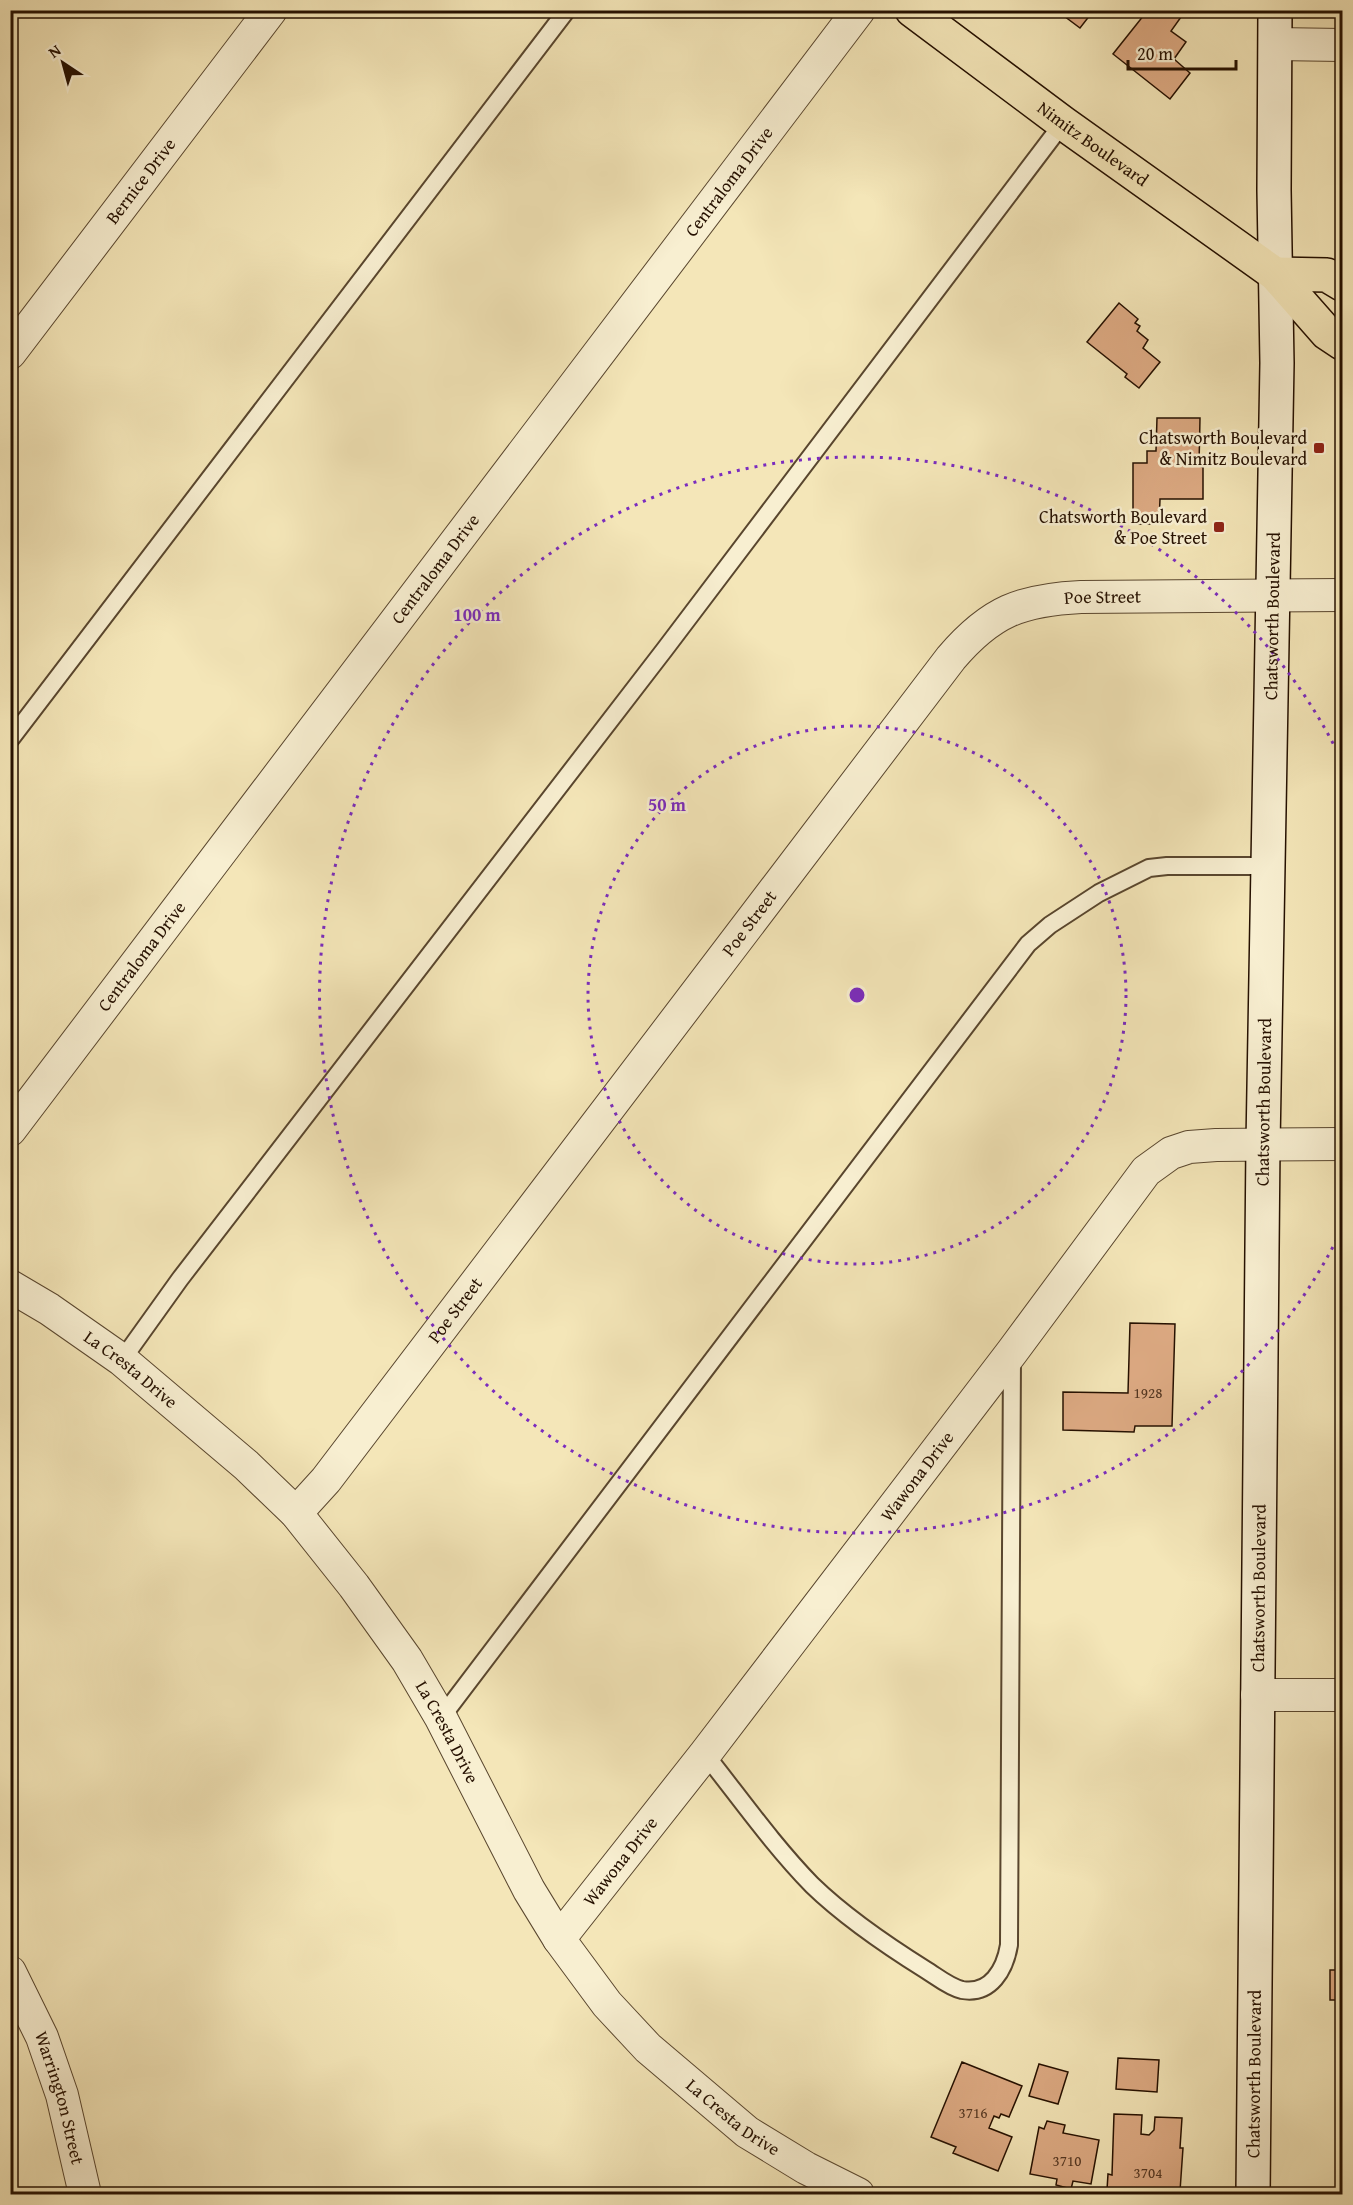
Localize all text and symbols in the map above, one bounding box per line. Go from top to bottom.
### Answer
north arrow [33,33,93,93]
scale bar [1128,33,1236,71]
text: N [43,38,66,64]
text: 20 m [1137,40,1173,67]
street label: Nimitz Boulevard [1032,94,1155,193]
street label: Centraloma Drive [678,120,779,242]
street label: Bernice Drive [99,132,182,230]
place label: Chatsworth Boulevard & Nimitz Boulevard [1139,424,1307,472]
marker: Chatsworth Boulevard & Nimitz Boulevard [1312,441,1326,455]
place label: Chatsworth Boulevard & Poe Street [1039,503,1208,551]
street label: Centraloma Drive [384,508,486,630]
marker: Chatsworth Boulevard & Poe Street [1212,520,1226,534]
street label: Chatsworth Boulevard [1257,531,1287,700]
street label: Poe Street [1063,583,1142,611]
text: 100 m [453,601,501,628]
text: 50 m [648,791,687,818]
street label: Poe Street [715,884,783,962]
street label: Centraloma Drive [91,895,192,1017]
centre of rings [847,985,867,1005]
street label: Chatsworth Boulevard [1249,1017,1278,1186]
street label: Poe Street [421,1271,489,1349]
street label: La Cresta Drive [79,1323,184,1415]
house number: 1928 [1134,1382,1162,1403]
street label: Wawona Drive [873,1425,960,1527]
street label: Chatsworth Boulevard [1244,1503,1273,1672]
street label: La Cresta Drive [409,1675,486,1788]
street label: Wawona Drive [576,1810,664,1912]
street label: Chatsworth Boulevard [1239,1989,1268,2158]
street label: Warrington Street [28,2028,92,2168]
street label: La Cresta Drive [680,2072,785,2162]
house number: 3716 [959,2102,987,2123]
house number: 3710 [1053,2150,1081,2171]
house number: 3704 [1134,2162,1162,2183]

